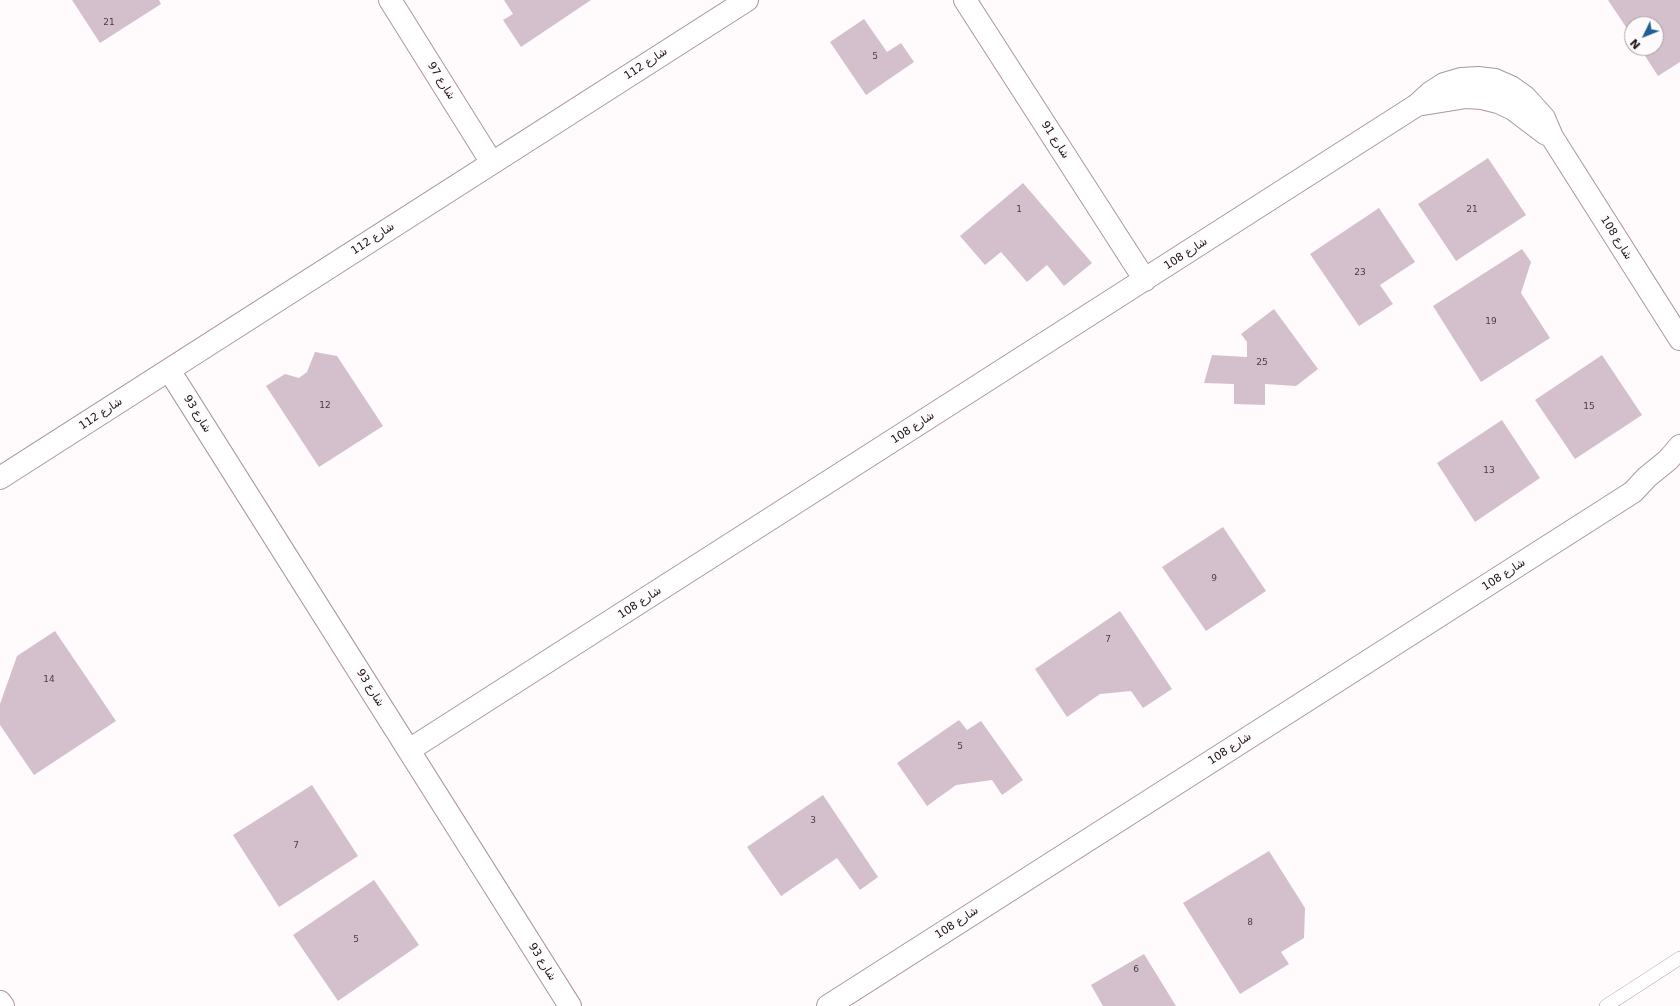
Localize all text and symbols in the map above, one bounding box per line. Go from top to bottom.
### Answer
north arrow [1624,16,1664,56]
house number: 21 [103,18,115,28]
text: N [1628,36,1643,52]
street label: شارع 112 [622,45,670,83]
house number: 5 [872,52,878,62]
street label: شارع 97 [424,60,458,102]
street label: شارع 91 [1038,119,1072,161]
house number: 1 [1016,205,1022,215]
house number: 21 [1466,205,1478,215]
street label: شارع 108 [1597,214,1635,262]
street label: شارع 112 [349,220,397,258]
street label: شارع 108 [1162,235,1210,273]
house number: 23 [1354,268,1366,278]
house number: 19 [1485,317,1497,327]
house number: 25 [1256,358,1268,368]
street label: شارع 93 [180,393,214,435]
street label: شارع 112 [77,395,125,433]
house number: 12 [319,401,331,411]
house number: 15 [1583,402,1595,412]
street label: شارع 108 [889,409,937,447]
house number: 13 [1483,466,1495,476]
street label: شارع 108 [1480,556,1528,594]
house number: 9 [1211,574,1217,584]
street label: شارع 108 [616,584,664,622]
house number: 7 [1105,635,1111,645]
street label: شارع 93 [353,667,387,709]
house number: 14 [43,675,55,685]
street label: شارع 108 [1206,730,1254,768]
house number: 5 [957,742,963,752]
house number: 3 [810,816,816,826]
house number: 7 [293,841,299,851]
street label: شارع 108 [933,904,981,942]
house number: 8 [1247,918,1253,928]
house number: 5 [353,935,359,945]
street label: شارع 93 [525,941,559,983]
house number: 6 [1133,965,1139,975]

